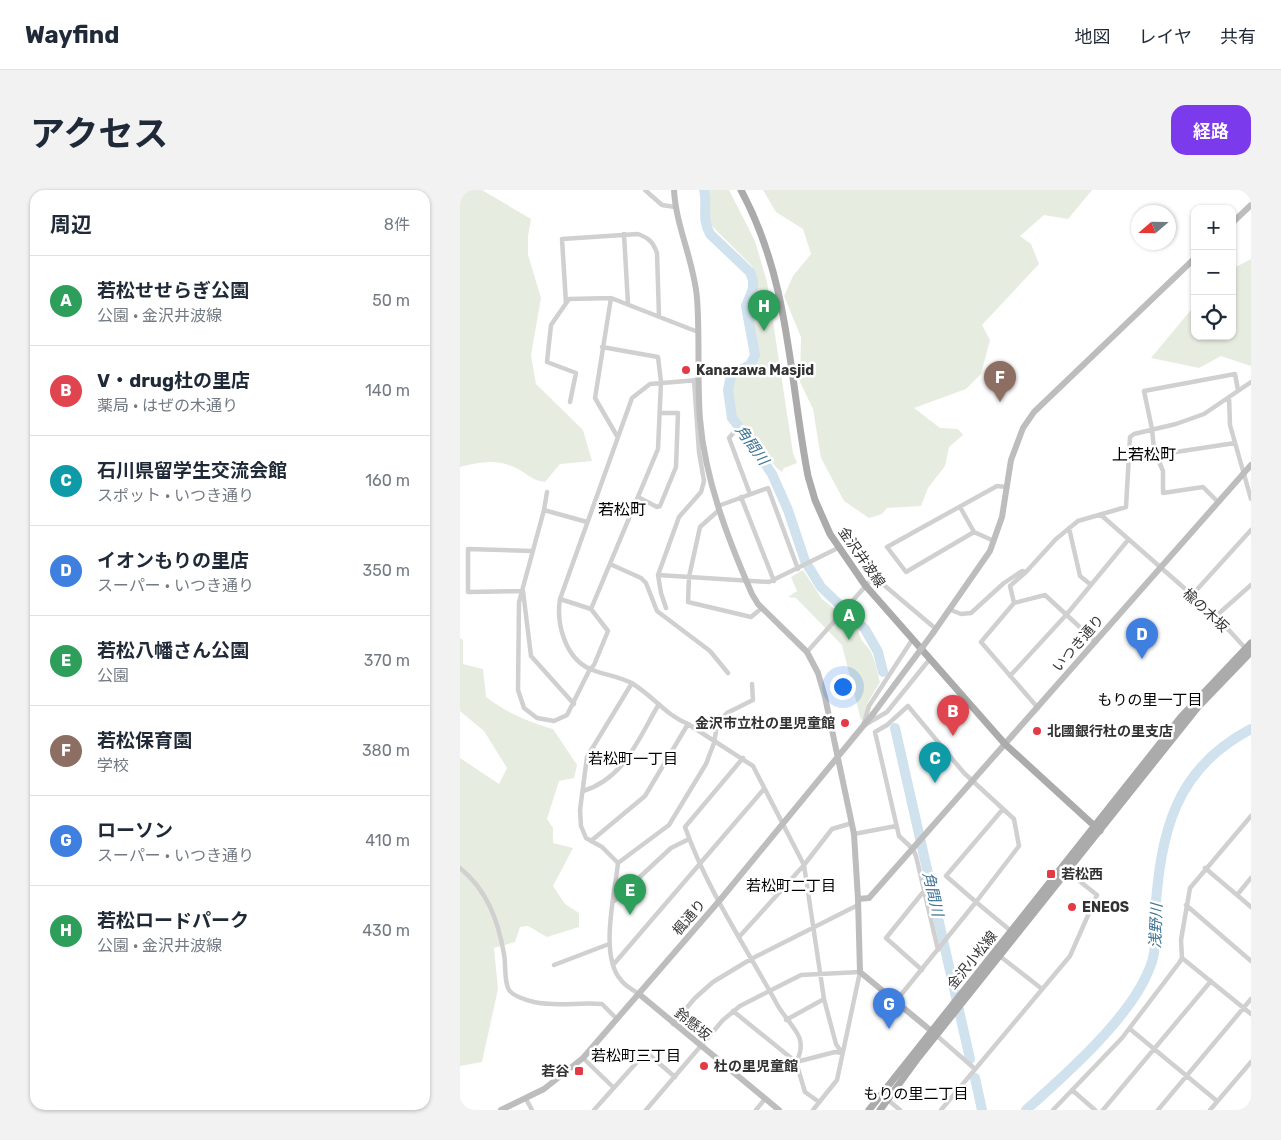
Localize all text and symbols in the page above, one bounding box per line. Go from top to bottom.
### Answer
text: Wayfind [25,21,119,49]
text: 地図 [1075,26,1111,48]
text: レイヤ [1139,26,1192,48]
text: 共有 [1220,26,1256,48]
button: 経路 [1171,105,1251,155]
text: アクセス [30,113,168,155]
north arrow [1131,205,1176,250]
map controls [1191,205,1236,340]
button: + [1191,205,1236,250]
text: 周辺 [50,212,92,237]
text: 8件 [384,215,410,234]
button: − [1191,250,1236,295]
text: 若松せせらぎ公園 [97,279,249,302]
pin: H [748,290,780,331]
text: A [60,291,72,310]
text: 50 m [372,291,410,310]
button: locate [1191,295,1236,340]
text: 公園 · 金沢井波線 [97,306,222,325]
pin: F [984,361,1016,402]
place label: Kanazawa Masjid [696,362,814,379]
marker: Kanazawa Masjid [680,364,692,376]
text: V・drug杜の里店 [97,369,250,392]
text: B [60,381,72,400]
text: 140 m [365,381,410,400]
text: 薬局 · はぜの木通り [97,396,238,415]
water label: 角間川 [731,422,774,470]
district label: 上若松町 [1112,445,1176,464]
text: 石川県留学生交流会館 [97,459,287,482]
text: C [60,471,72,490]
text: 160 m [365,471,410,490]
text: スポット · いつき通り [97,486,254,505]
district label: 若松町 [598,500,646,519]
street label: 金沢井波線 [835,524,889,591]
text: イオンもりの里店 [97,549,249,572]
text: D [60,561,72,580]
text: 350 m [363,561,410,580]
text: スーパー · いつき通り [97,576,254,595]
street label: 楡の木坂 [1179,585,1232,636]
pin: A [833,599,865,640]
street label: いつき通り [1049,611,1108,675]
pin: D [1126,618,1158,659]
text: 若松八幡さん公園 [97,639,249,662]
text: E [61,651,71,670]
text: 370 m [364,651,410,670]
text: 公園 [97,666,129,685]
your location [830,674,856,700]
district label: もりの里一丁目 [1097,691,1203,709]
pin: B [937,695,969,736]
place label: 金沢市立杜の里児童館 [695,715,835,732]
marker: 金沢市立杜の里児童館 [839,717,851,729]
place label: 北國銀行杜の里支店 [1047,723,1173,740]
marker: 北國銀行杜の里支店 [1031,725,1043,737]
text: 若松保育園 [97,729,192,752]
text: F [61,741,71,760]
text: 380 m [362,741,410,760]
pin: C [919,742,951,783]
district label: 若松町一丁目 [588,750,678,768]
text: 学校 [97,756,129,775]
text: ローソン [97,819,173,842]
text: G [60,831,72,850]
text: 410 m [365,831,410,850]
text: スーパー · いつき通り [97,846,254,865]
place label: 若松西 [1061,866,1103,883]
marker: 若松西 [1045,868,1057,880]
water label: 角間川 [919,870,947,920]
pin: E [614,874,646,915]
district label: 若松町二丁目 [746,877,836,895]
street label: 楓通り [669,896,710,939]
place label: ENEOS [1082,899,1129,916]
marker: ENEOS [1066,901,1078,913]
water label: 浅野川 [1146,901,1166,949]
text: 若松ロードパーク [97,909,249,932]
text: H [60,921,72,940]
text: 430 m [362,921,410,940]
street label: 金沢小松線 [944,928,1001,993]
text: 公園 · 金沢井波線 [97,936,222,955]
pin: G [873,988,905,1029]
street label: 鈴懸坂 [671,1005,714,1044]
district label: 若松町三丁目 [591,1047,681,1065]
place label: 杜の里児童館 [714,1058,798,1075]
marker: 杜の里児童館 [698,1060,710,1072]
place label: 若谷 [541,1063,570,1080]
marker: 若谷 [573,1065,585,1077]
district label: もりの里二丁目 [863,1085,969,1103]

